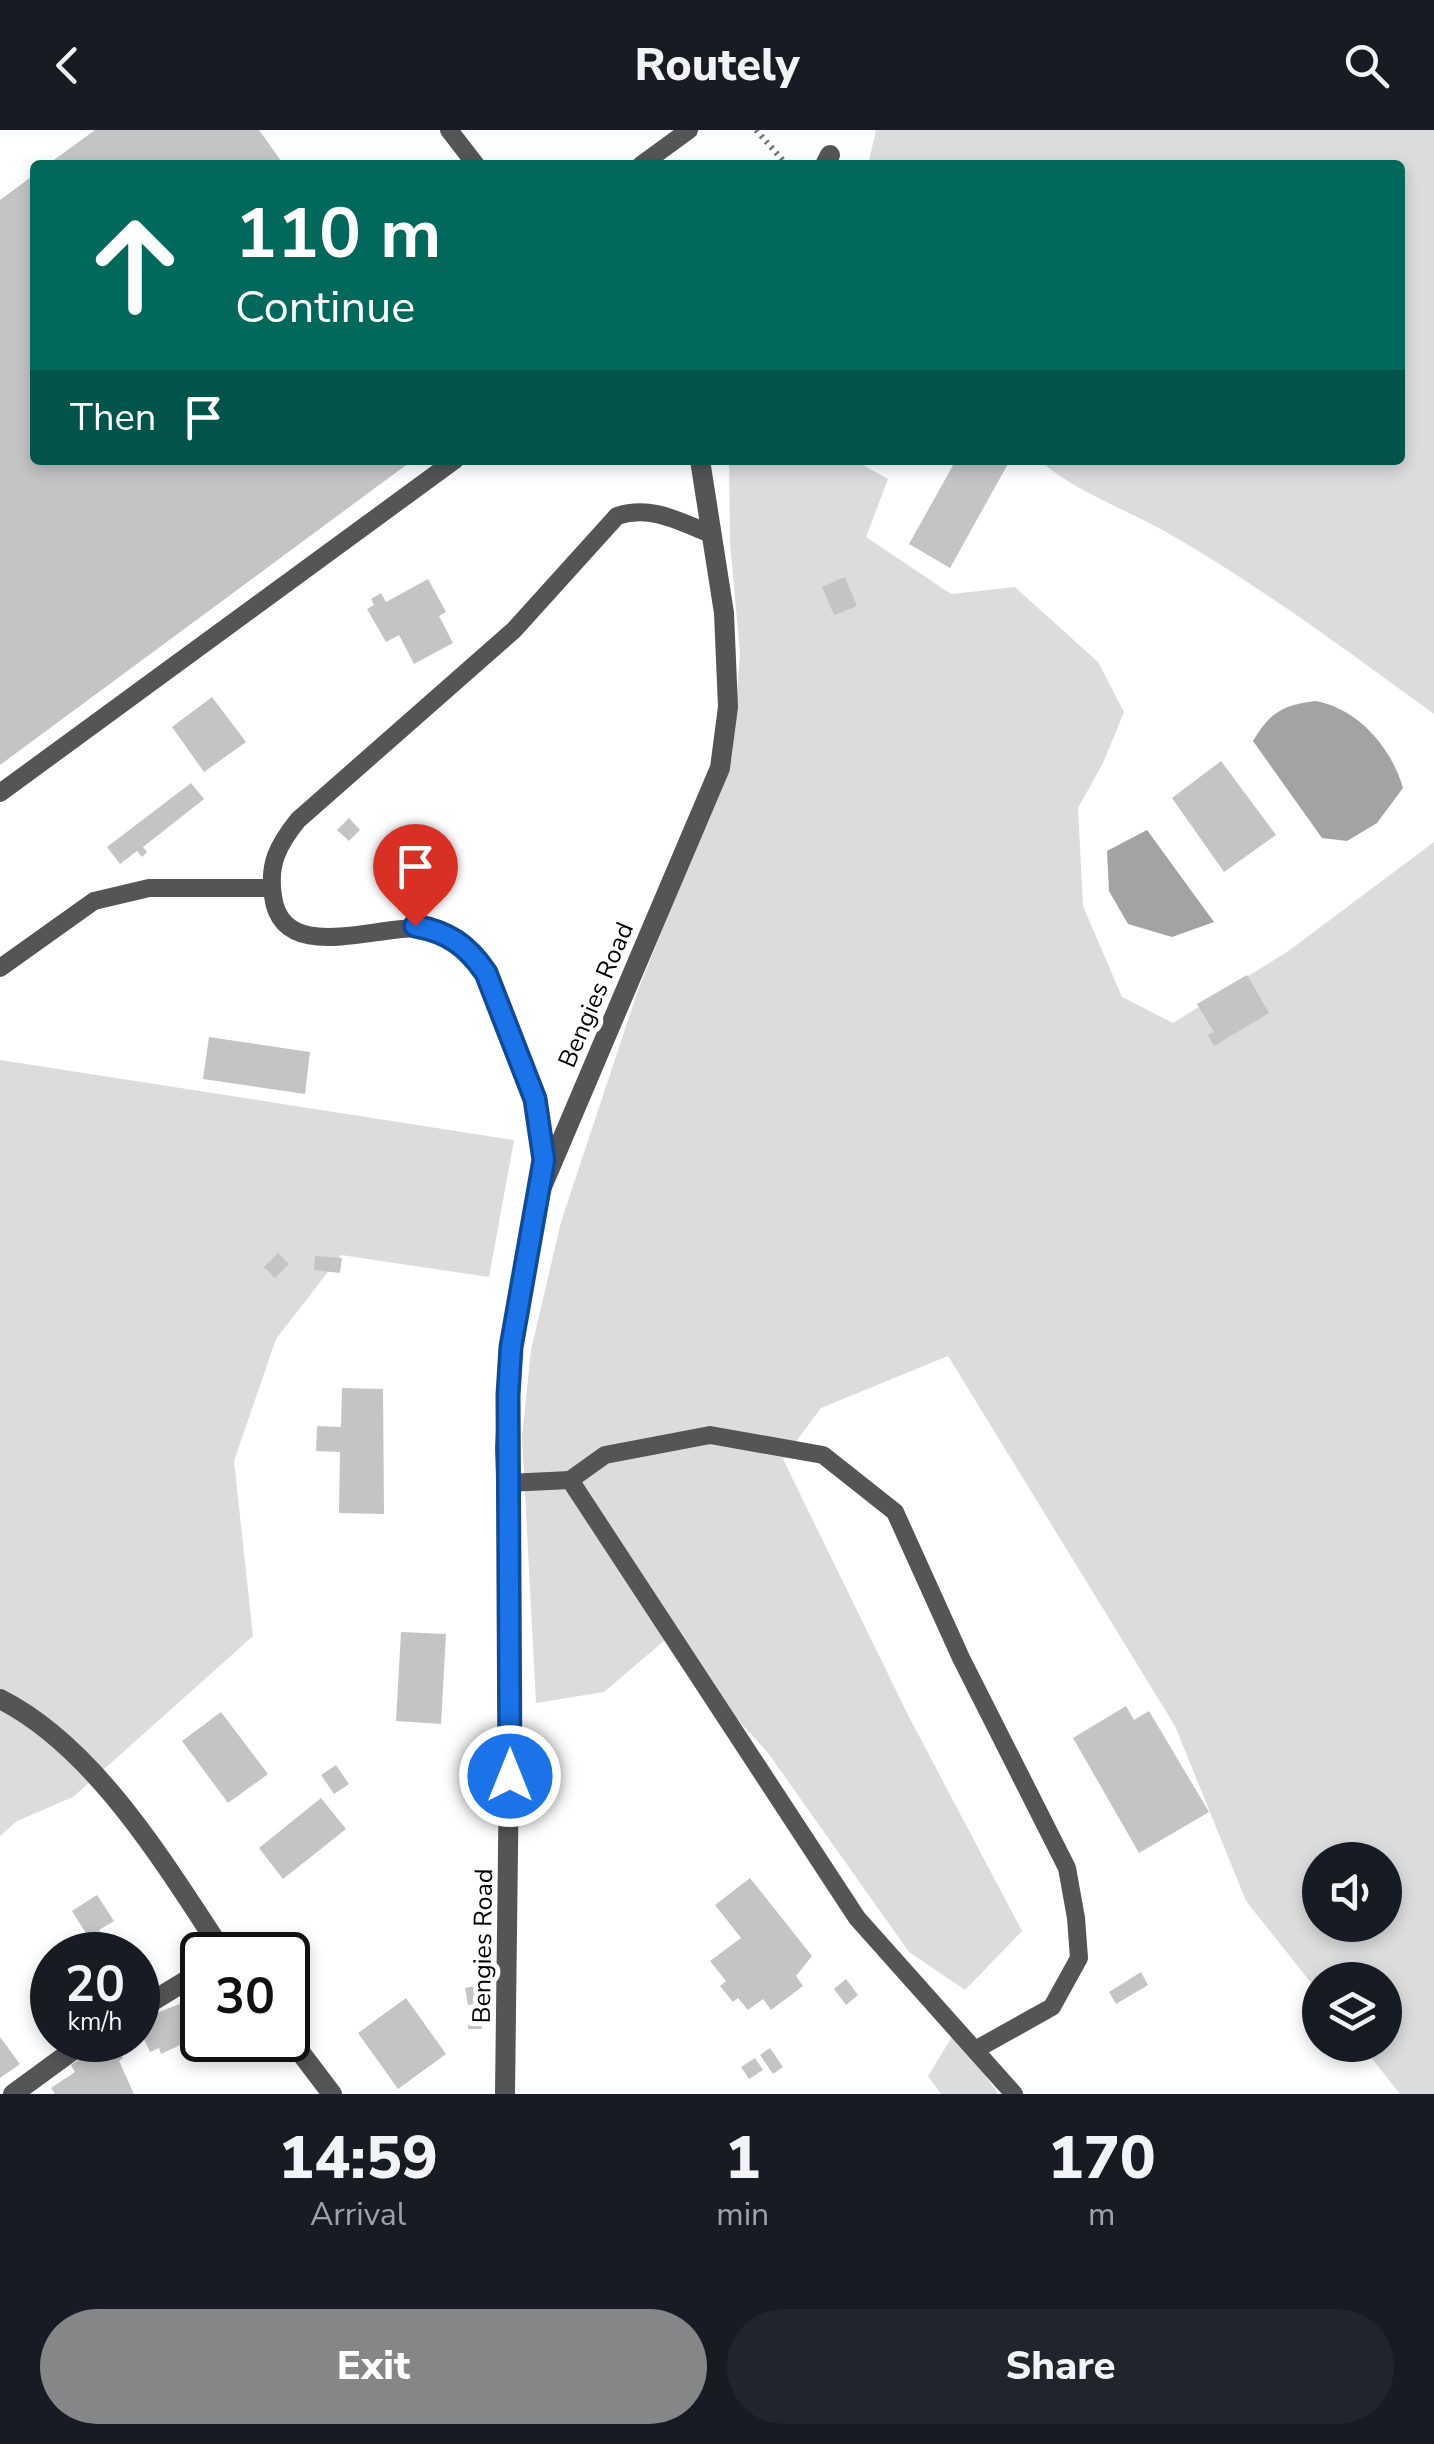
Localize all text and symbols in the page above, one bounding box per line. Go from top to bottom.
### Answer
text: Routely [635,35,799,96]
icon: back [40,38,95,93]
icon: search [1339,38,1394,93]
text: 110 m [235,186,441,282]
icon: ahead [70,200,200,330]
text: Continue [235,277,415,338]
icon: arrive [176,390,231,445]
text: Then [70,392,156,443]
pin [373,824,458,927]
icon: arrive [388,839,443,894]
street label: Bengies Road [550,917,642,1073]
position arrow [458,1724,562,1828]
map controls [1302,1842,1402,2062]
button: sound [1302,1842,1402,1942]
street label: Bengies Road [465,1868,501,2024]
speed limit sign: 30 [180,1932,310,2062]
text: 20 [65,1950,125,2019]
button: layers [1302,1962,1402,2062]
text: km/h [67,2005,123,2039]
text: 14:59 [278,2117,438,2199]
text: 1 [725,2117,761,2199]
text: 170 [1048,2117,1156,2199]
text: Arrival [310,2193,406,2236]
text: min [716,2193,769,2236]
text: m [1088,2193,1115,2236]
button: Exit [40,2309,707,2424]
button: Share [727,2309,1394,2424]

